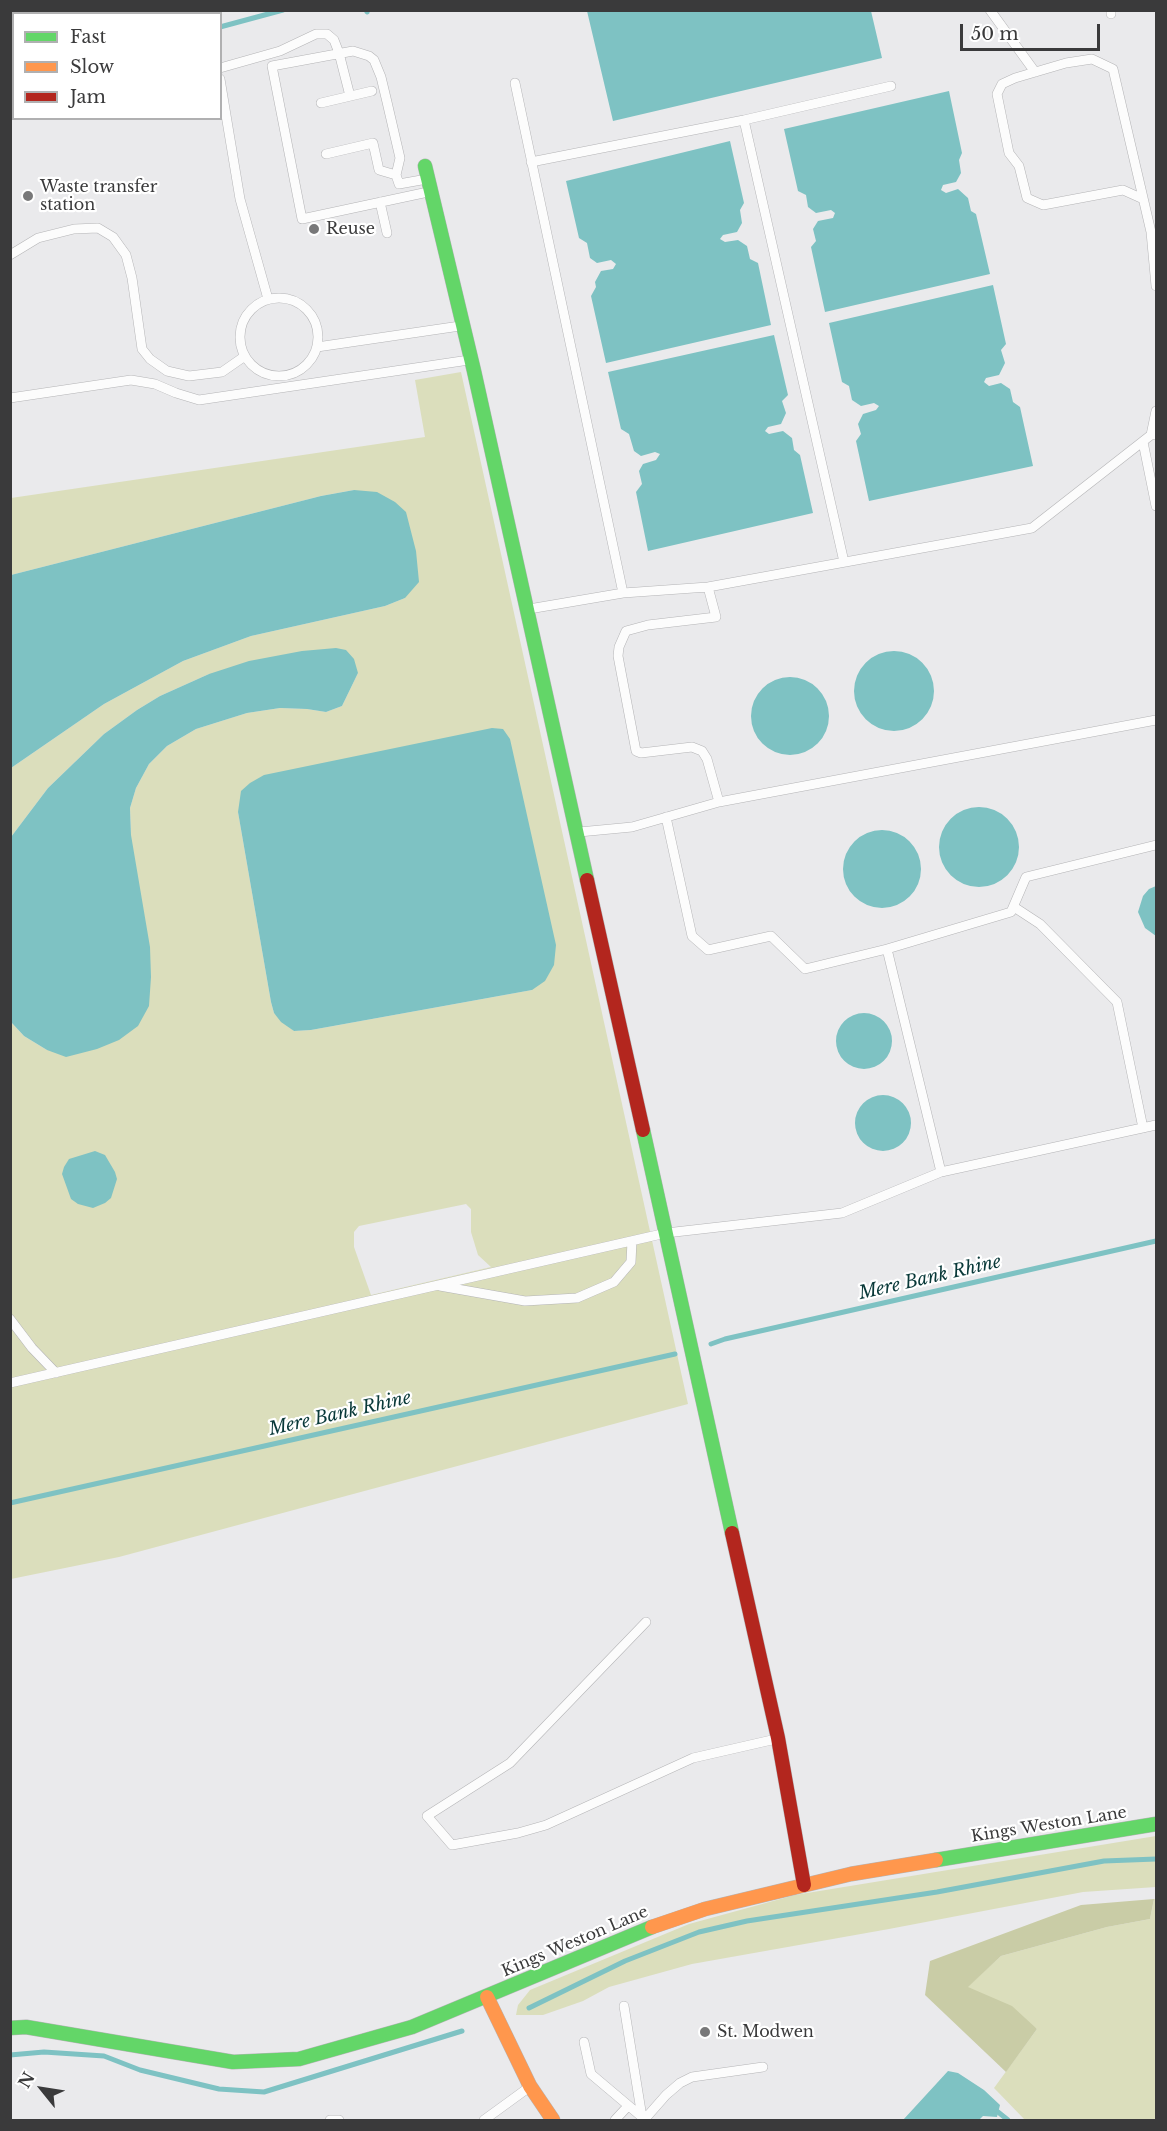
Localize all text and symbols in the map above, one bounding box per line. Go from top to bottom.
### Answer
legend [12,12,222,120]
scale bar [963,12,1102,50]
text: 50 m [971,23,1019,45]
text: Fast [70,26,106,48]
text: Slow [70,56,114,78]
text: Jam [70,86,106,108]
place label: Waste transfer station [40,177,157,215]
marker: Waste transfer station [21,189,35,203]
place label: Reuse [326,219,375,239]
marker: Reuse [307,222,321,236]
water label: Mere Bank Rhine [857,1251,1003,1305]
water label: Mere Bank Rhine [267,1387,413,1441]
street label: Kings Weston Lane [970,1803,1128,1847]
street label: Kings Weston Lane [499,1902,651,1982]
place label: St. Modwen [717,2022,814,2042]
marker: St. Modwen [698,2025,712,2039]
north arrow [12,2059,72,2119]
text: N [14,2068,39,2092]

